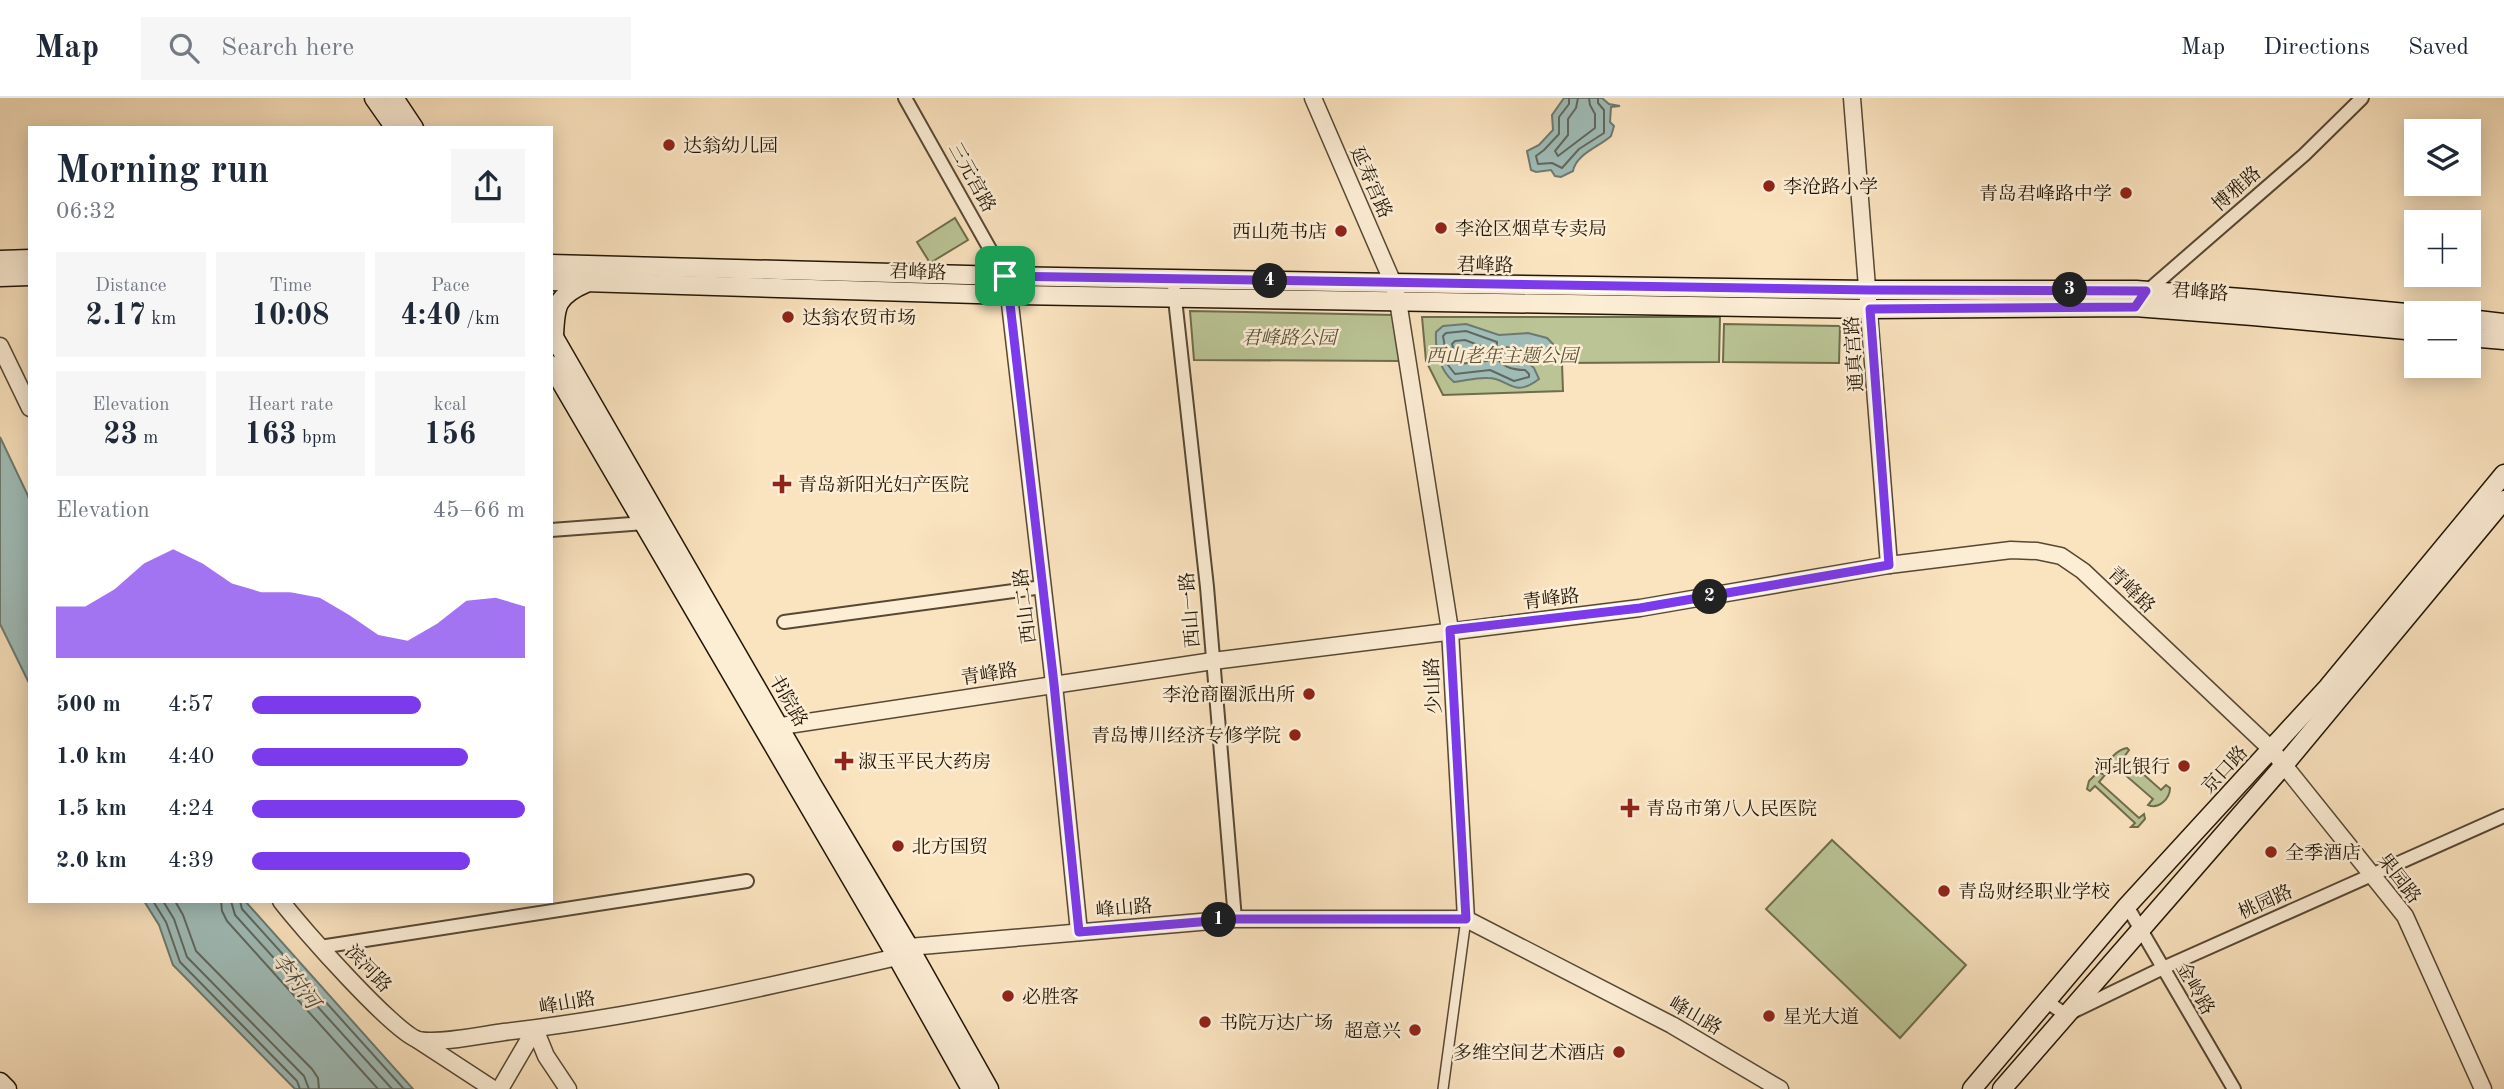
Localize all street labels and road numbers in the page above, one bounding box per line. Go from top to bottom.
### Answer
street label: 三元宫路 [944,139,999,216]
street label: 延寿宫路 [1346,143,1397,222]
street label: 博雅路 [2208,162,2265,216]
street label: 君峰路 [1456,255,1514,276]
street label: 君峰路 [889,261,947,284]
street label: 君峰路 [2171,280,2229,305]
street label: 通真宫路 [1841,315,1868,393]
street label: 青峰路 [2103,563,2159,617]
street label: 西山二路 [1010,567,1041,645]
street label: 西山一路 [1177,571,1204,649]
street label: 青峰路 [1522,586,1581,613]
street label: 少山路 [1422,657,1445,715]
street label: 青峰路 [959,660,1019,689]
street label: 书院路 [764,671,811,731]
street label: 京口路 [2197,741,2252,798]
street label: 果园路 [2373,850,2425,908]
street label: 桃园路 [2235,880,2296,924]
street label: 峰山路 [1095,896,1153,921]
street label: 滨河路 [341,941,396,997]
street label: 金岭路 [2171,958,2219,1019]
street label: 峰山路 [537,988,597,1019]
street label: 峰山路 [1665,993,1725,1040]

